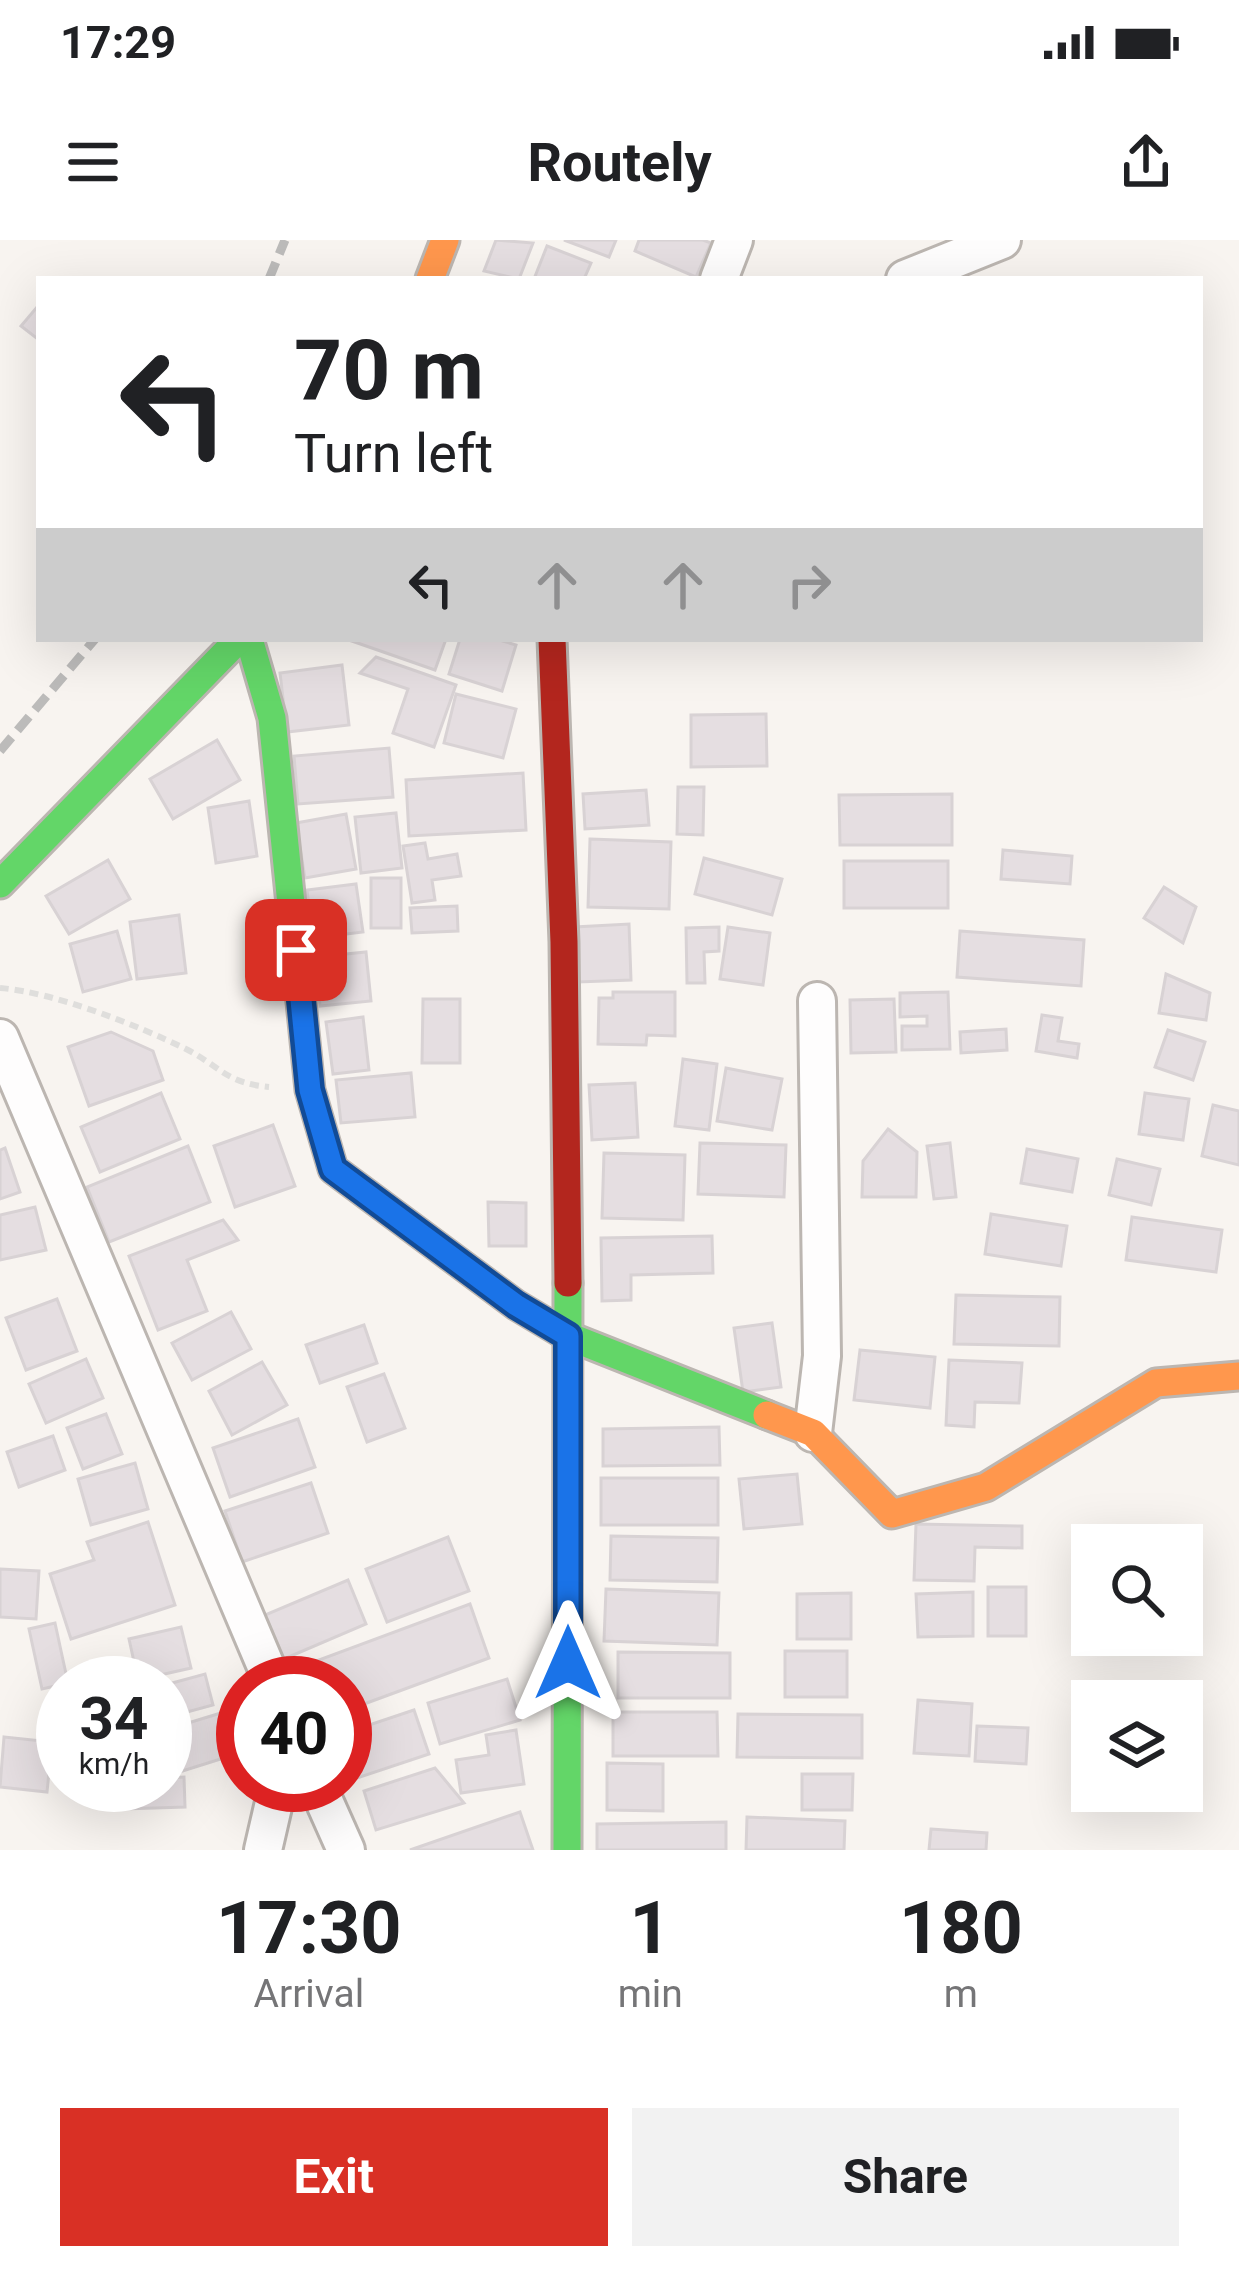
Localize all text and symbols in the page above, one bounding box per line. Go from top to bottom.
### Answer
text: 17:29 [60,16,176,69]
icon: menu [60,129,126,195]
icon: share [1113,129,1179,195]
text: Routely [527,131,712,194]
text: 70 m [294,321,484,420]
icon: left [96,324,252,480]
text: Turn left [294,422,493,485]
icon: left [398,552,464,618]
icon: ahead [524,552,590,618]
icon: ahead [650,552,716,618]
icon: right [776,552,842,618]
pin [245,899,347,1001]
icon: arrive [263,917,329,983]
map controls [1071,1524,1203,1812]
button: search [1071,1524,1203,1656]
position arrow [505,1600,631,1726]
speed limit sign: 40 [216,1656,372,1812]
button: layers [1071,1680,1203,1812]
text: 34 [80,1683,148,1754]
text: km/h [79,1746,149,1781]
text: 17:30 [216,1886,402,1971]
text: 1 [630,1886,671,1971]
text: 180 [899,1886,1023,1971]
text: Arrival [253,1971,364,2017]
text: min [618,1971,683,2017]
text: m [944,1971,978,2017]
button: Exit [60,2108,608,2246]
button: Share [632,2108,1179,2246]

